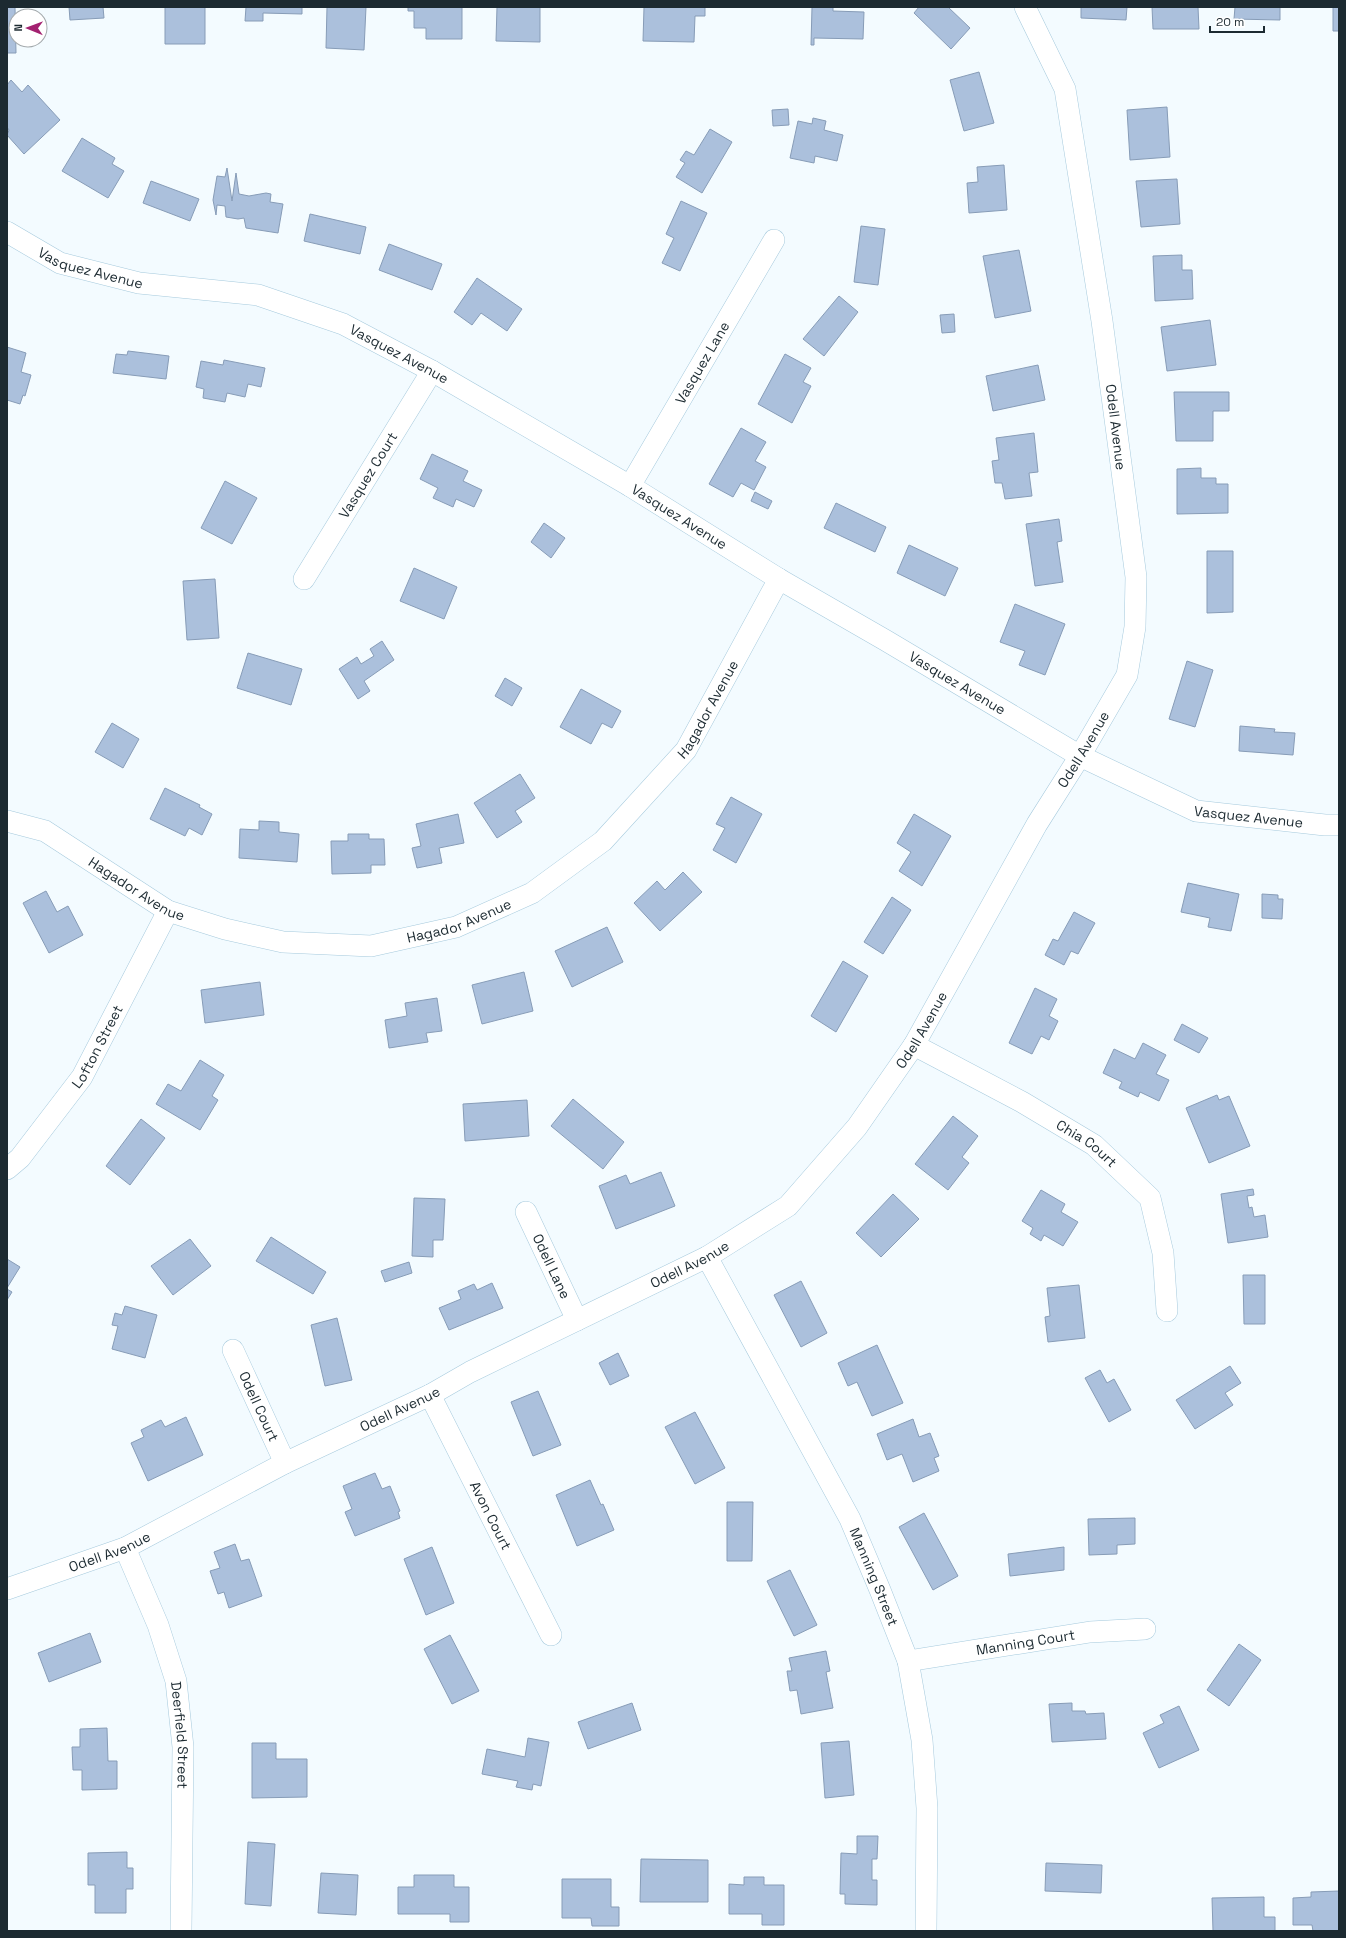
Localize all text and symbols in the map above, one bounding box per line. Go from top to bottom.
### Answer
north arrow [8,8,48,48]
scale bar [1210,8,1264,34]
text: 20 m [1216,14,1244,30]
text: N [11,24,25,32]
street label: Vasquez Avenue [35,243,145,293]
street label: Vasquez Lane [671,318,733,407]
street label: Vasquez Avenue [347,320,452,388]
street label: Odell Avenue [1102,383,1130,471]
street label: Vasquez Court [335,429,401,522]
street label: Vasquez Avenue [628,480,730,553]
street label: Vasquez Avenue [906,647,1009,719]
street label: Hagador Avenue [673,657,742,763]
street label: Odell Avenue [1053,708,1113,791]
street label: Vasquez Avenue [1193,802,1304,832]
street label: Hagador Avenue [85,853,187,925]
street label: Hagador Avenue [405,894,514,947]
street label: Odell Avenue [891,988,951,1072]
street label: Lofton Street [68,1002,127,1092]
street label: Chia Court [1053,1116,1121,1171]
street label: Odell Lane [529,1231,575,1302]
street label: Odell Avenue [647,1236,732,1292]
street label: Odell Court [235,1368,283,1444]
street label: Odell Avenue [357,1382,443,1436]
street label: Avon Court [466,1478,516,1553]
street label: Manning Street [846,1525,902,1629]
street label: Odell Avenue [66,1527,153,1576]
street label: Manning Court [975,1626,1076,1659]
street label: Deerfield Street [167,1681,192,1789]

